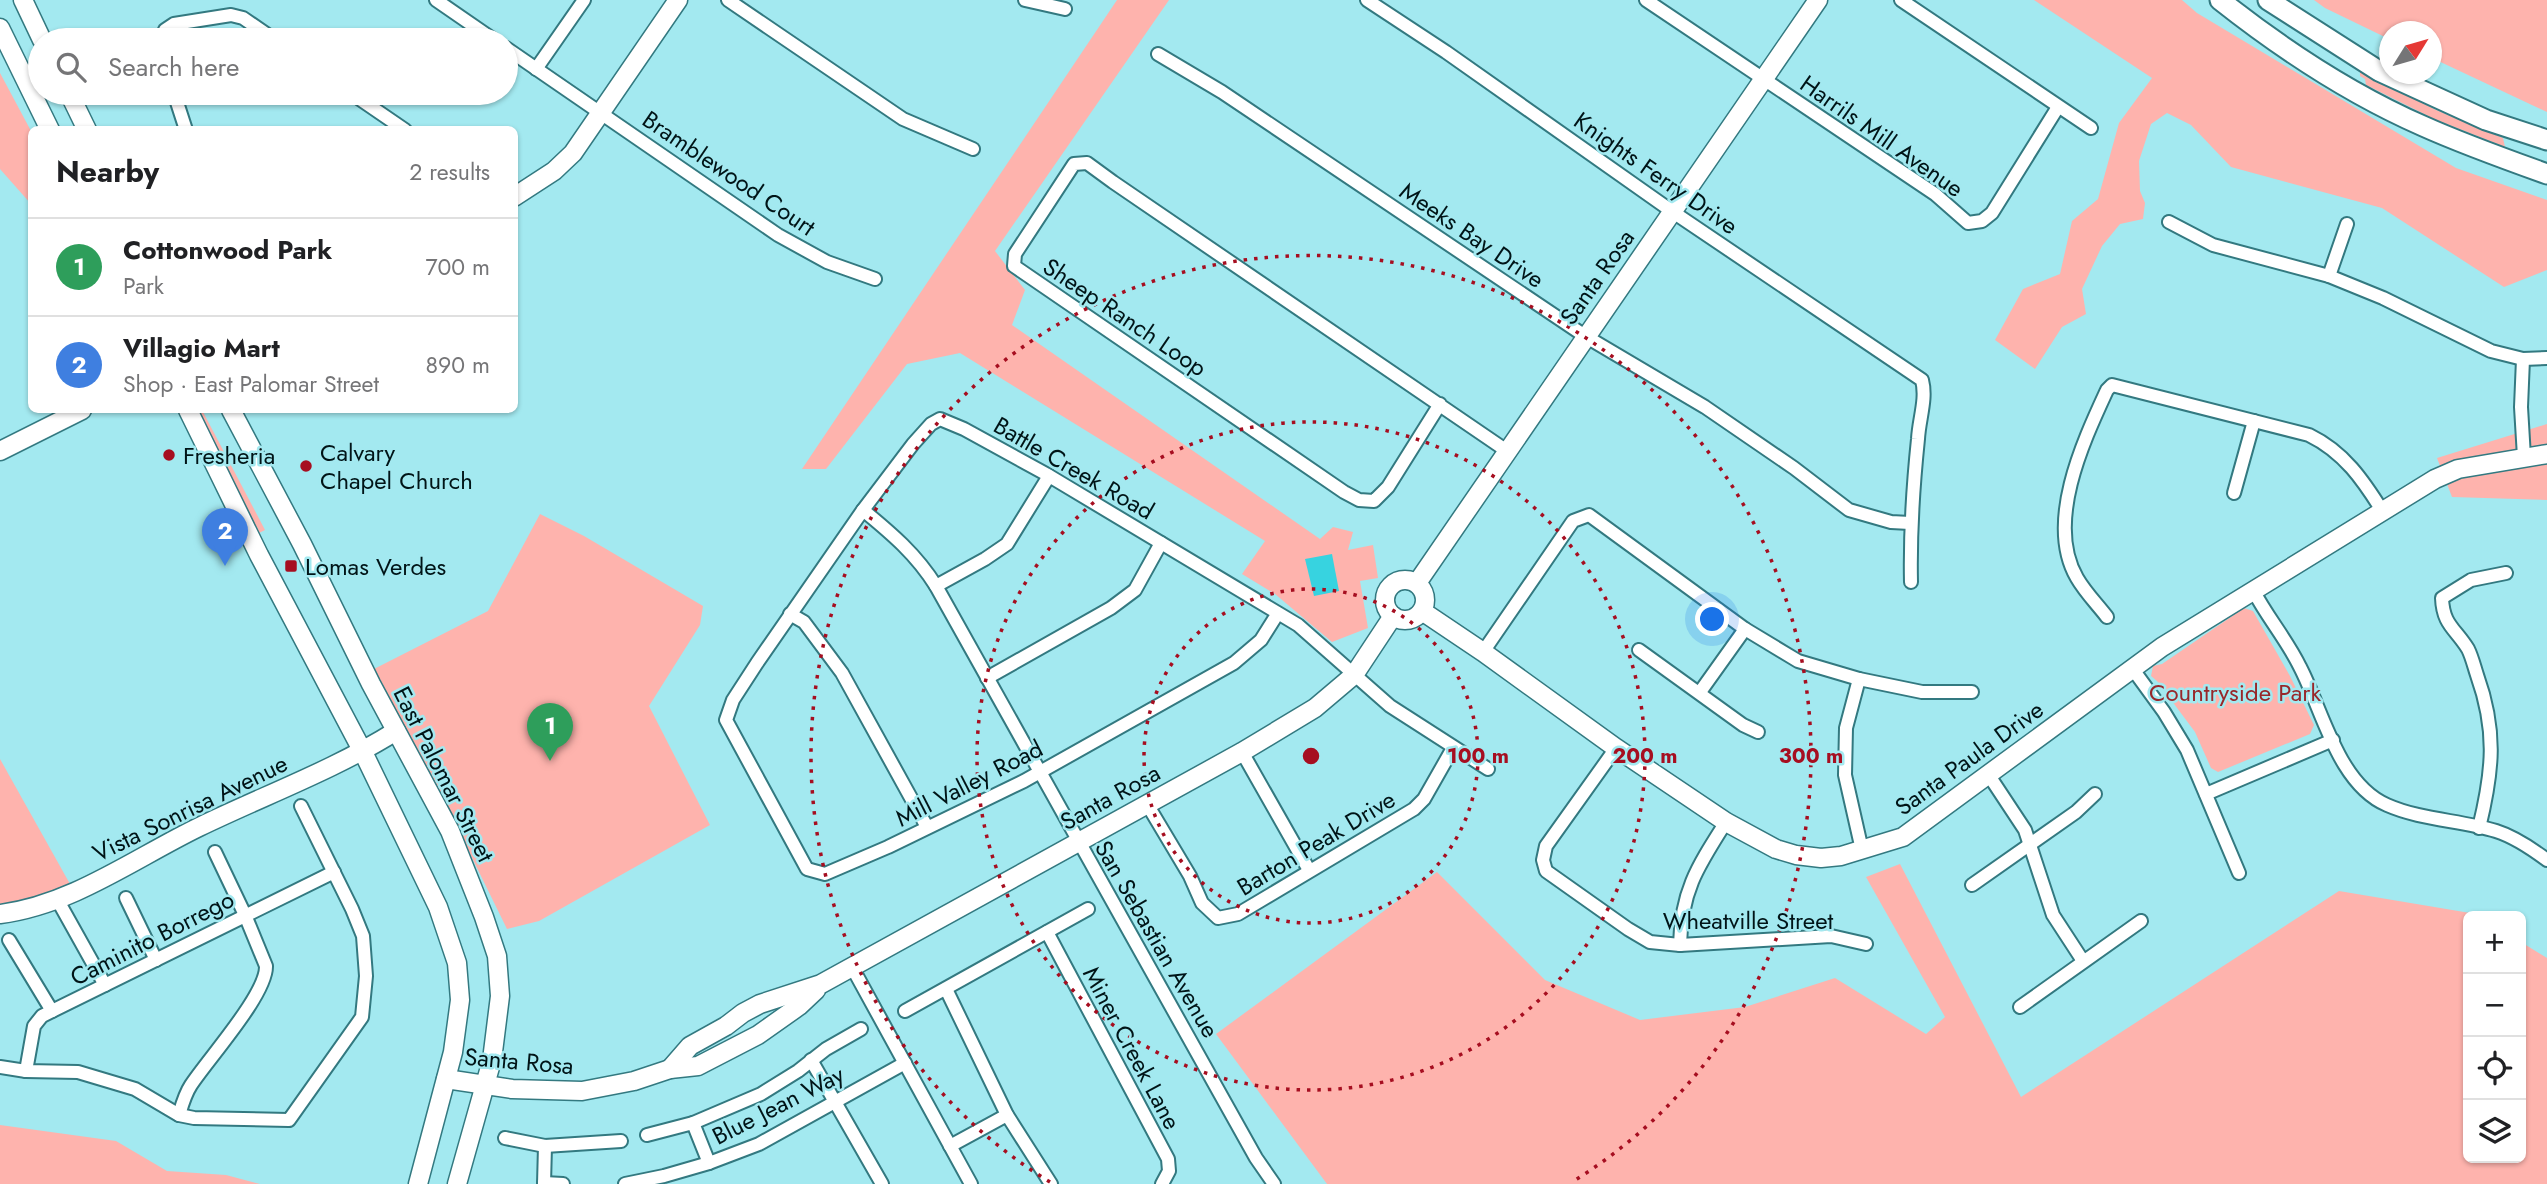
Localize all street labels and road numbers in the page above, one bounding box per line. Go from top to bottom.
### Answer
street label: Harrils Mill Avenue [1793,66,1971,206]
street label: Bramblewood Court [635,102,823,244]
street label: Knights Ferry Drive [1567,103,1745,243]
street label: Meeks Bay Drive [1393,174,1551,296]
street label: Santa Rosa [1551,222,1643,332]
street label: Sheep Ranch Loop [1036,249,1214,385]
street label: Battle Creek Road [987,408,1161,528]
street label: East Palomar Street [385,680,503,868]
street label: Santa Paula Drive [1888,692,2050,824]
street label: Mill Valley Road [889,731,1049,835]
street label: Vista Sonrisa Avenue [87,746,293,870]
street label: Santa Rosa [1054,755,1166,839]
street label: Barton Peak Drive [1230,782,1402,904]
street label: San Sebastian Avenue [1086,834,1228,1044]
street label: Caminito Borrego [64,882,240,994]
street label: Wheatville Street [1663,903,1834,938]
street label: Miner Creek Lane [1074,960,1190,1136]
street label: Santa Rosa [463,1039,575,1083]
street label: Blue Jean Way [706,1057,850,1153]

